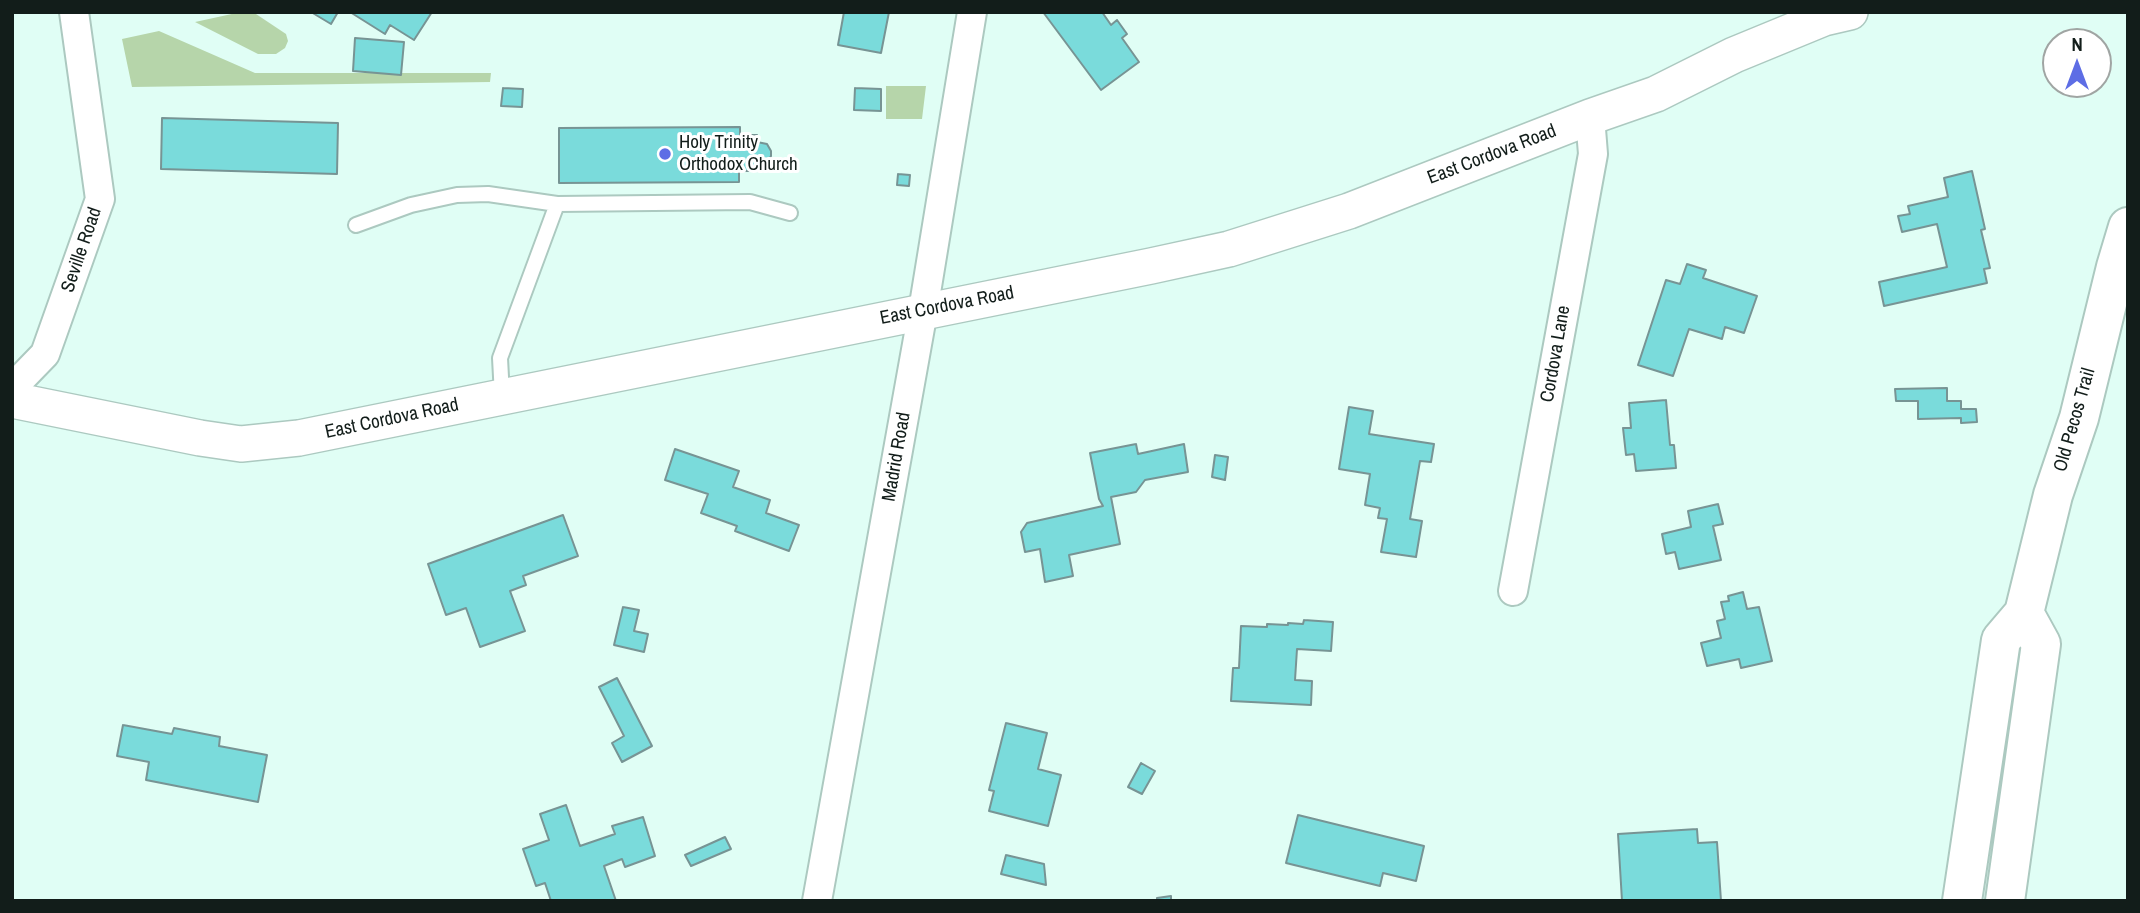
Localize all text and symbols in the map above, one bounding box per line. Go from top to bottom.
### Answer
north arrow [2042,28,2112,98]
text: N [2071,31,2083,57]
street label: East Cordova Road [1424,120,1560,190]
place label: Holy Trinity Orthodox Church [679,132,798,176]
marker: Holy Trinity Orthodox Church [657,146,673,162]
street label: Seville Road [57,205,107,295]
street label: East Cordova Road [878,282,1016,330]
street label: Cordova Lane [1536,304,1576,404]
street label: Old Pecos Trail [2049,366,2101,474]
street label: East Cordova Road [323,394,461,444]
street label: Madrid Road [878,411,916,503]

